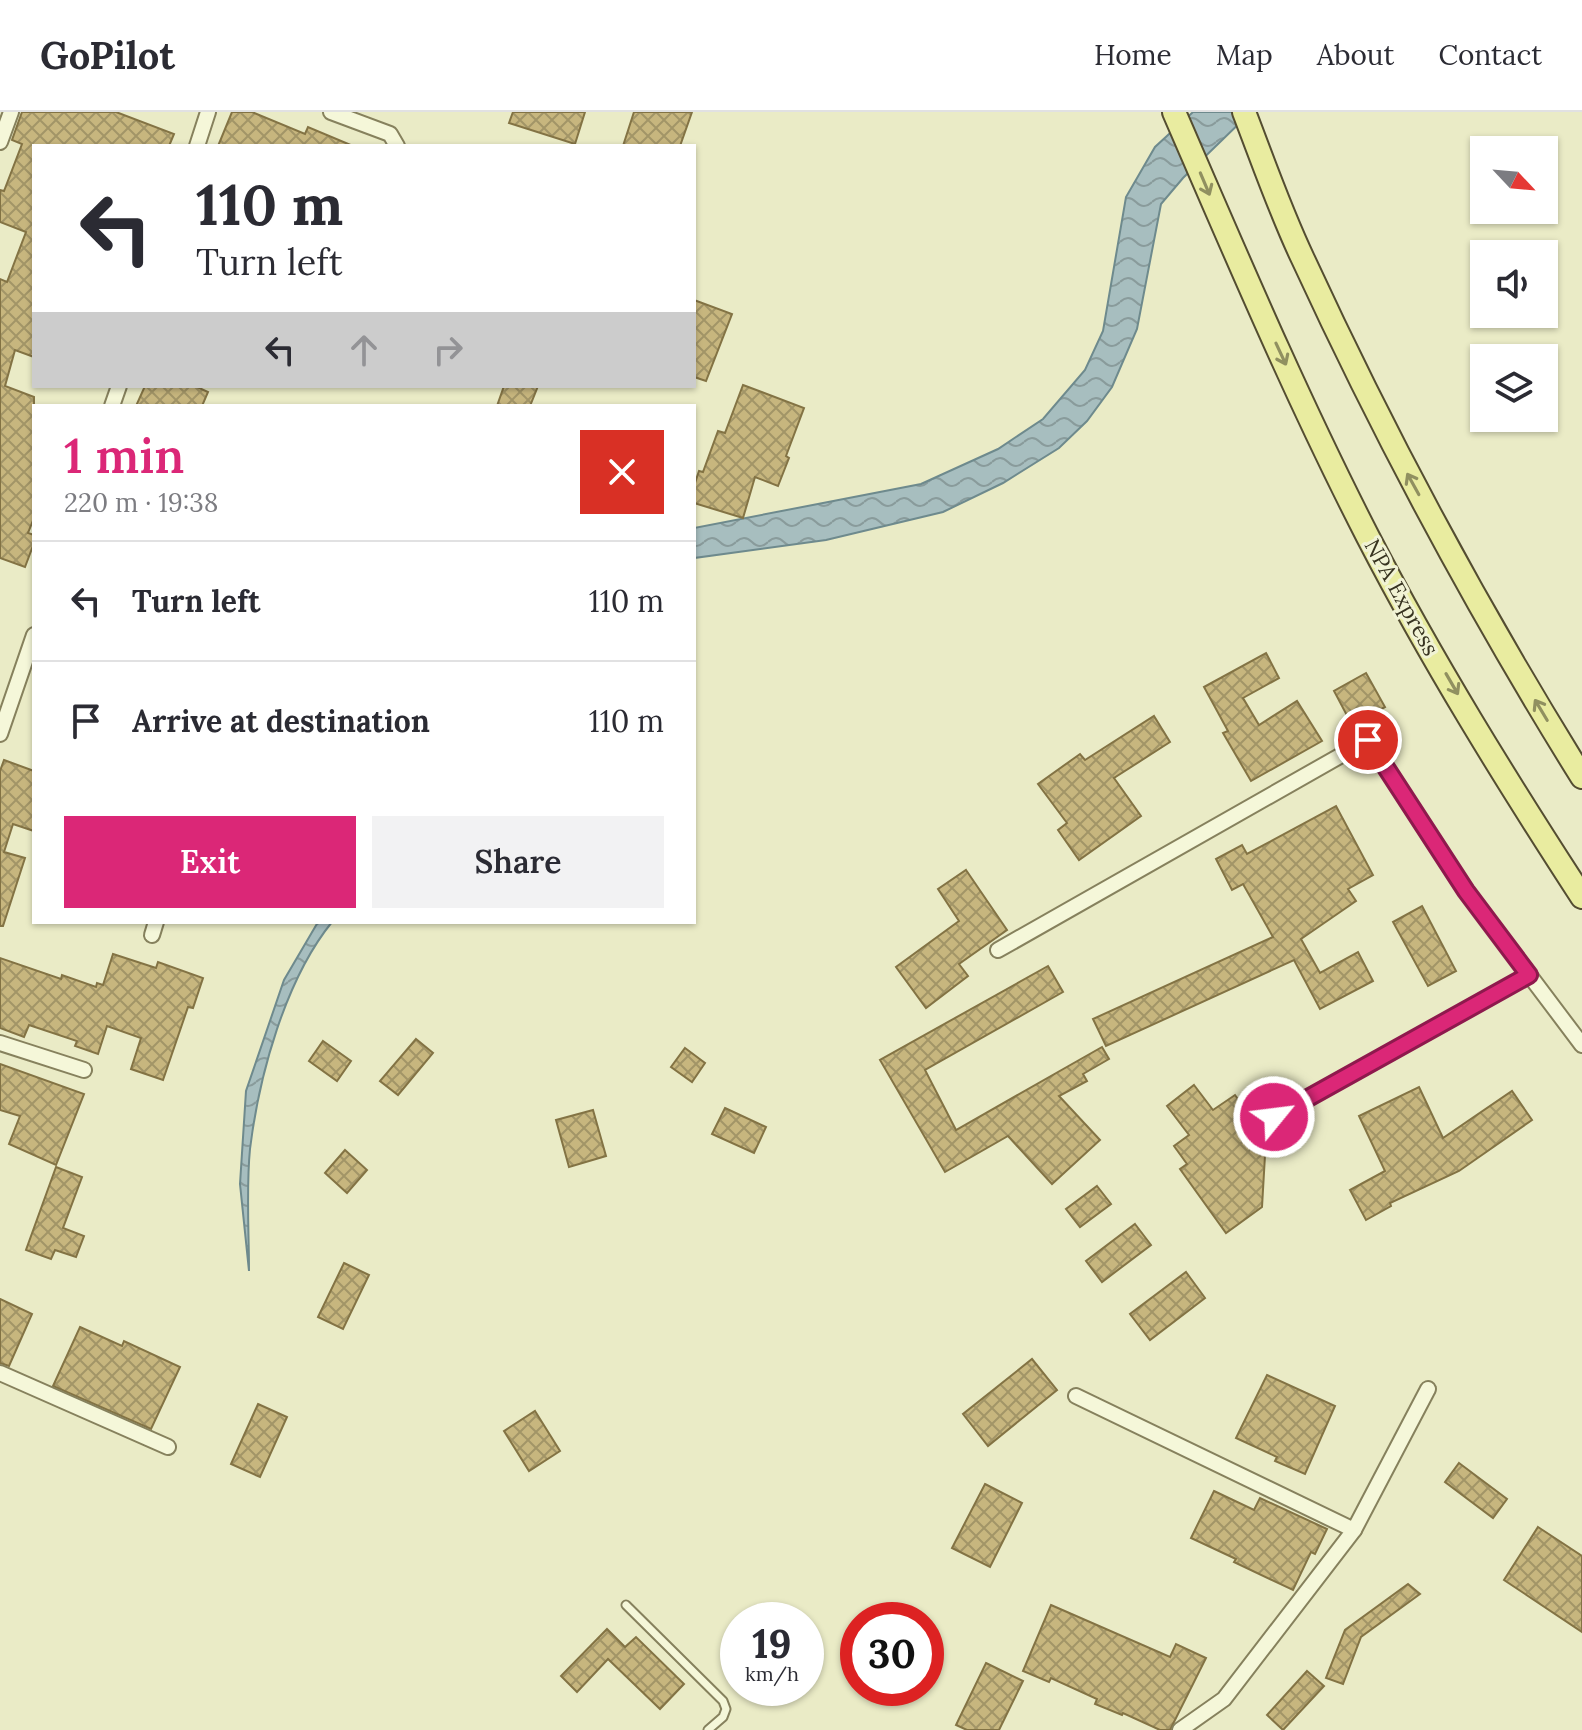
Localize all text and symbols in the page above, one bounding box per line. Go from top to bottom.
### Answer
text: GoPilot [40,31,175,79]
text: Home [1094,37,1172,73]
text: Map [1216,37,1273,73]
text: About [1317,37,1394,73]
text: Contact [1438,37,1542,73]
north arrow [1470,136,1558,224]
map controls [1470,136,1558,432]
text: 110 m [196,169,343,240]
one-way arrow [1199,171,1214,195]
icon: left [64,176,168,280]
text: Turn left [196,239,343,285]
button: sound [1470,240,1558,328]
icon: left [258,328,302,372]
icon: ahead [342,328,386,372]
icon: right [426,328,470,372]
one-way arrow [1274,342,1289,366]
button: layers [1470,344,1558,432]
text: 1 min [64,425,184,486]
button: close [580,430,664,514]
one-way arrow [1405,473,1421,496]
text: 220 m · 19:38 [64,486,218,519]
street label: NPA Express [1358,534,1446,660]
icon: left [64,579,108,623]
text: Turn left [132,582,260,620]
text: 110 m [589,582,664,620]
one-way arrow [1444,672,1460,695]
icon: arrive [64,699,108,743]
one-way arrow [1533,699,1549,722]
text: Arrive at destination [132,702,430,740]
text: 110 m [589,702,664,740]
pin [1334,706,1402,774]
icon: arrive [1346,718,1390,762]
button: Exit [64,816,356,908]
button: Share [372,816,664,908]
position arrow [1232,1075,1316,1159]
speed limit sign: 30 [840,1602,944,1706]
text: 19 [752,1618,792,1669]
text: km/h [745,1661,799,1686]

